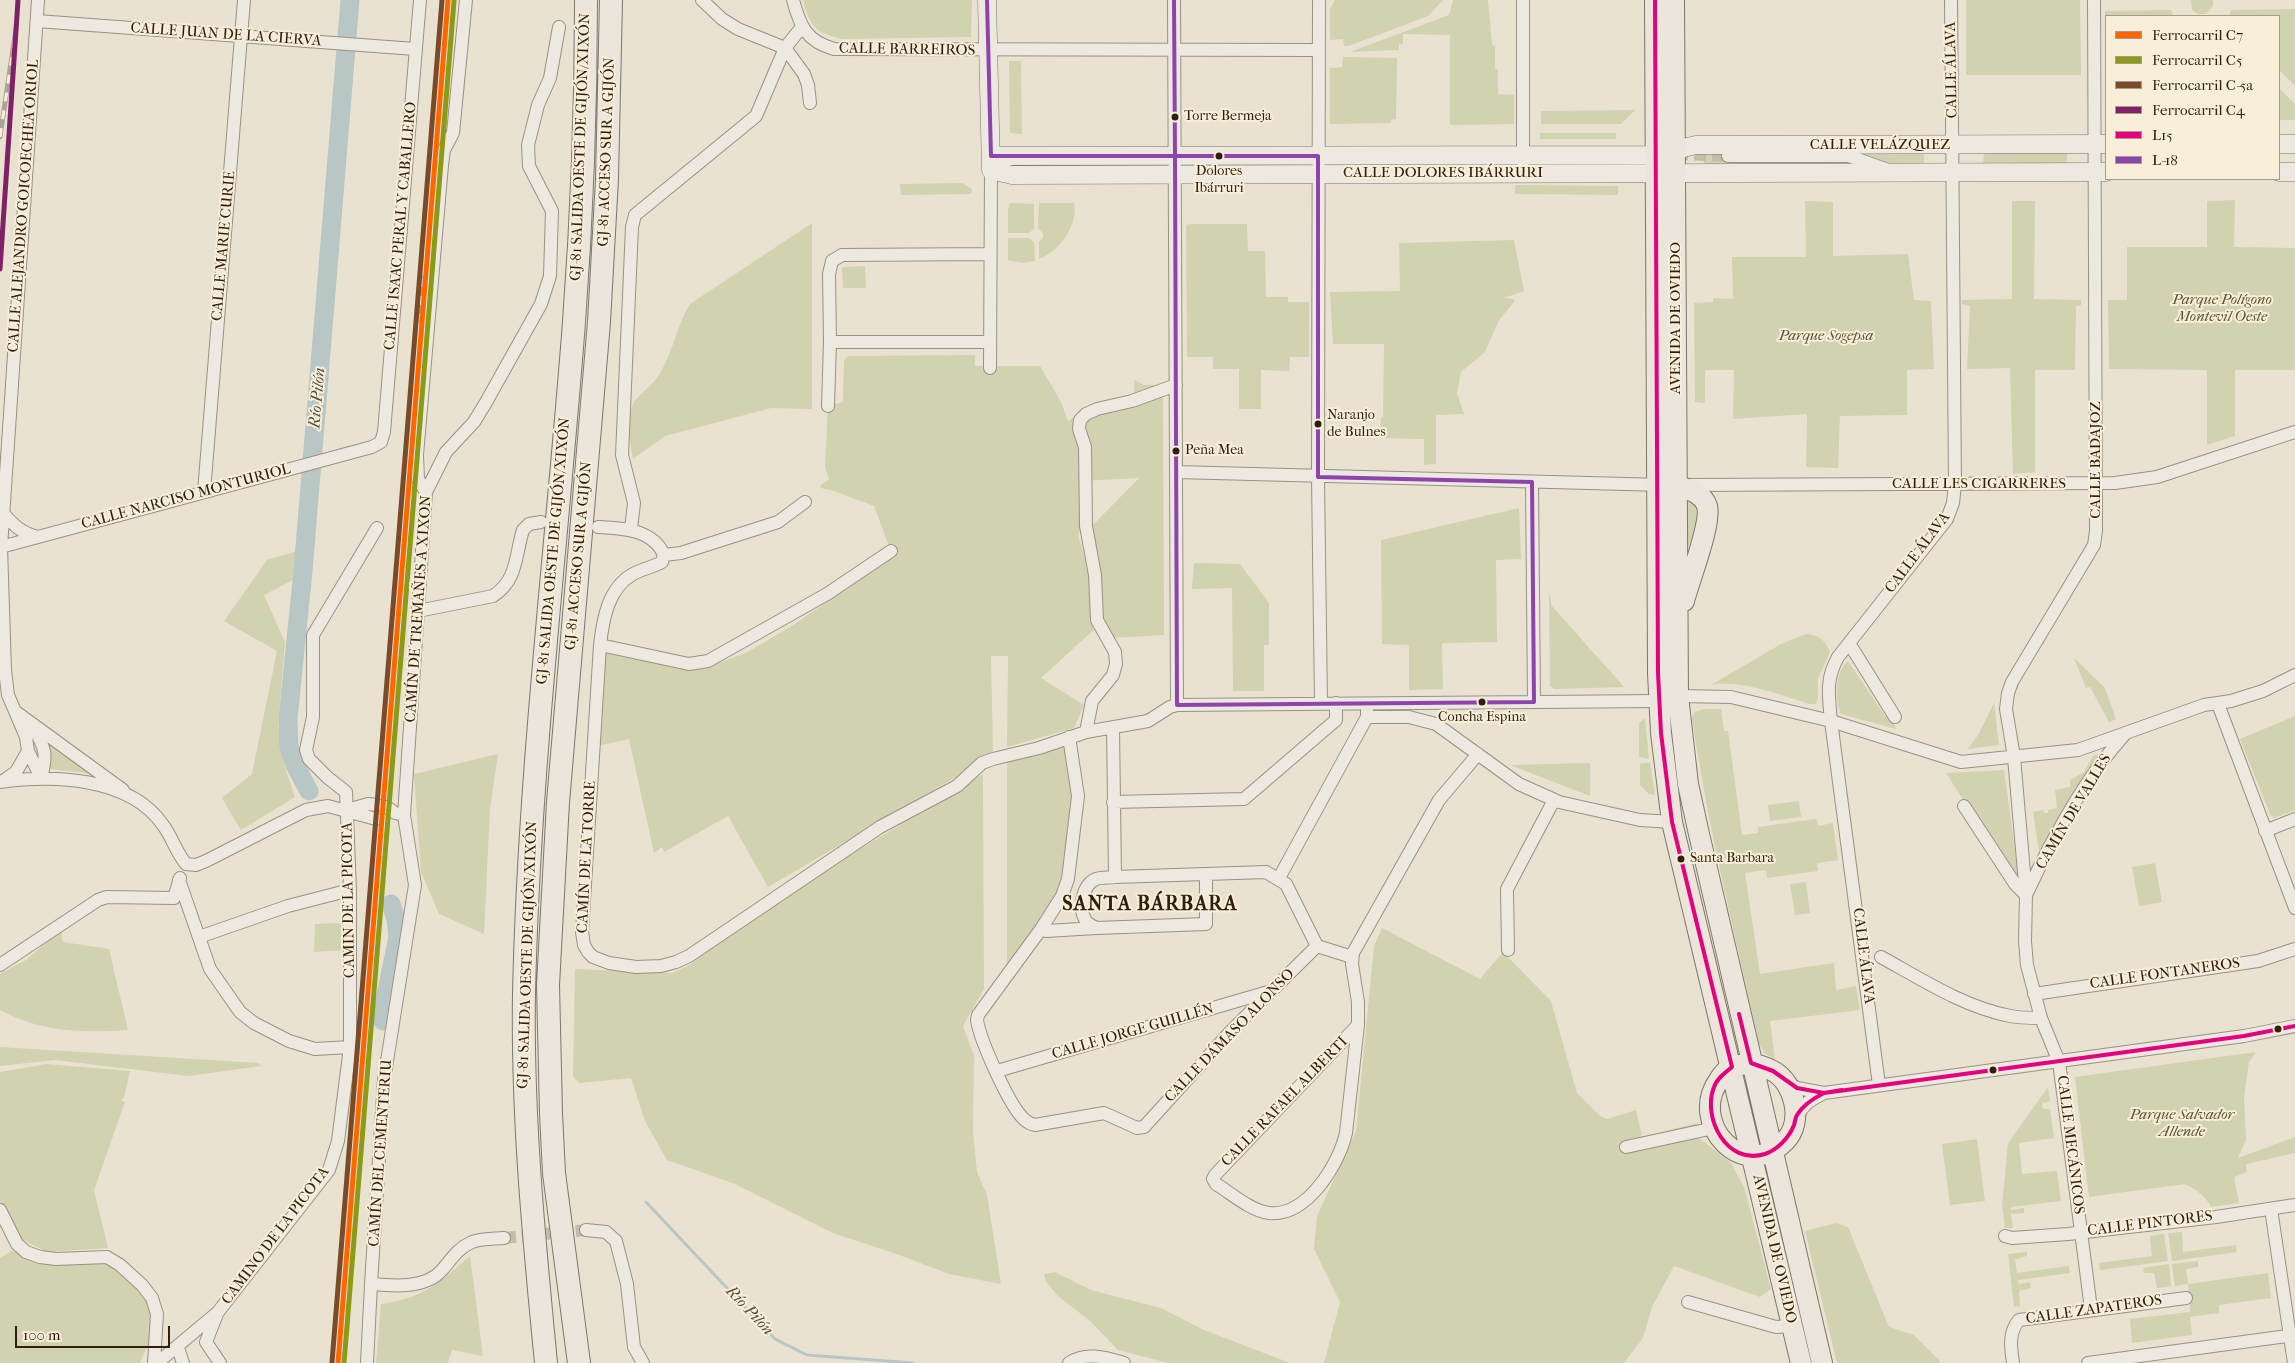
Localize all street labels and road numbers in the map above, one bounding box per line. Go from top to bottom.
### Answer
street label: GJ-81 SALIDA OESTE DE GIJÓN/XIXÓN [567,13,595,281]
street label: CALLE JUAN DE LA CIERVA [130,19,322,51]
street label: CALLE ÁLAVA [1942,22,1962,118]
street label: CALLE BARREIROS [839,40,975,60]
street label: GJ-81 ACCESO SUR A GIJÓN [595,57,619,247]
street label: CALLE ALEJANDRO GOICOECHEA ORIOL [5,59,43,353]
street label: CALLE ISAAC PERAL Y CABALLERO [381,101,421,351]
street label: CALLE VELÁZQUEZ [1810,136,1950,154]
street label: CALLE DOLORES IBÁRRURI [1343,164,1543,182]
street label: CALLE MARIE CURIE [208,170,240,322]
street label: AVENIDA DE OVIEDO [1667,242,1685,394]
street label: CALLE BADAJOZ [2087,401,2105,519]
street label: GJ-81 SALIDA OESTE DE GIJÓN/XIXÓN [533,417,575,685]
street label: CALLE NARCISO MONTURIOL [79,460,293,534]
street label: GJ-81 ACCESO SUR A GIJÓN [562,461,596,651]
street label: CALLE LES CIGARRERES [1892,475,2066,493]
street label: CAMÍN DE TREMAÑES A XIXON [402,495,436,723]
street label: CALLE ÁLAVA [1882,509,1954,597]
street label: CAMÍN DE VALLES [2032,751,2116,873]
street label: CAMÍN DE LA TORRE [574,780,600,934]
street label: GJ-81 SALIDA OESTE DE GIJÓN/XIXÓN [514,821,542,1089]
street label: CAMIN DE LA PICOTA [339,822,359,978]
street label: CALLE ÁLAVA [1848,907,1878,1005]
street label: CALLE FONTANEROS [2089,955,2241,993]
street label: CALLE DÁMASO ALONSO [1161,965,1299,1107]
street label: CALLE JORGE GUILLÉN [1050,1000,1216,1064]
street label: CALLE RAFAEL ALBERTI [1218,1033,1352,1171]
street label: CAMÍN DEL CEMENTERIU [365,1059,397,1247]
street label: CALLE MECÁNICOS [2053,1075,2087,1215]
street label: CAMINO DE LA PICOTA [218,1164,334,1308]
street label: AVENIDA DE OVIEDO [1748,1173,1800,1325]
street label: CALLE PINTORES [2086,1207,2214,1241]
street label: CALLE ZAPATEROS [2025,1292,2163,1328]

